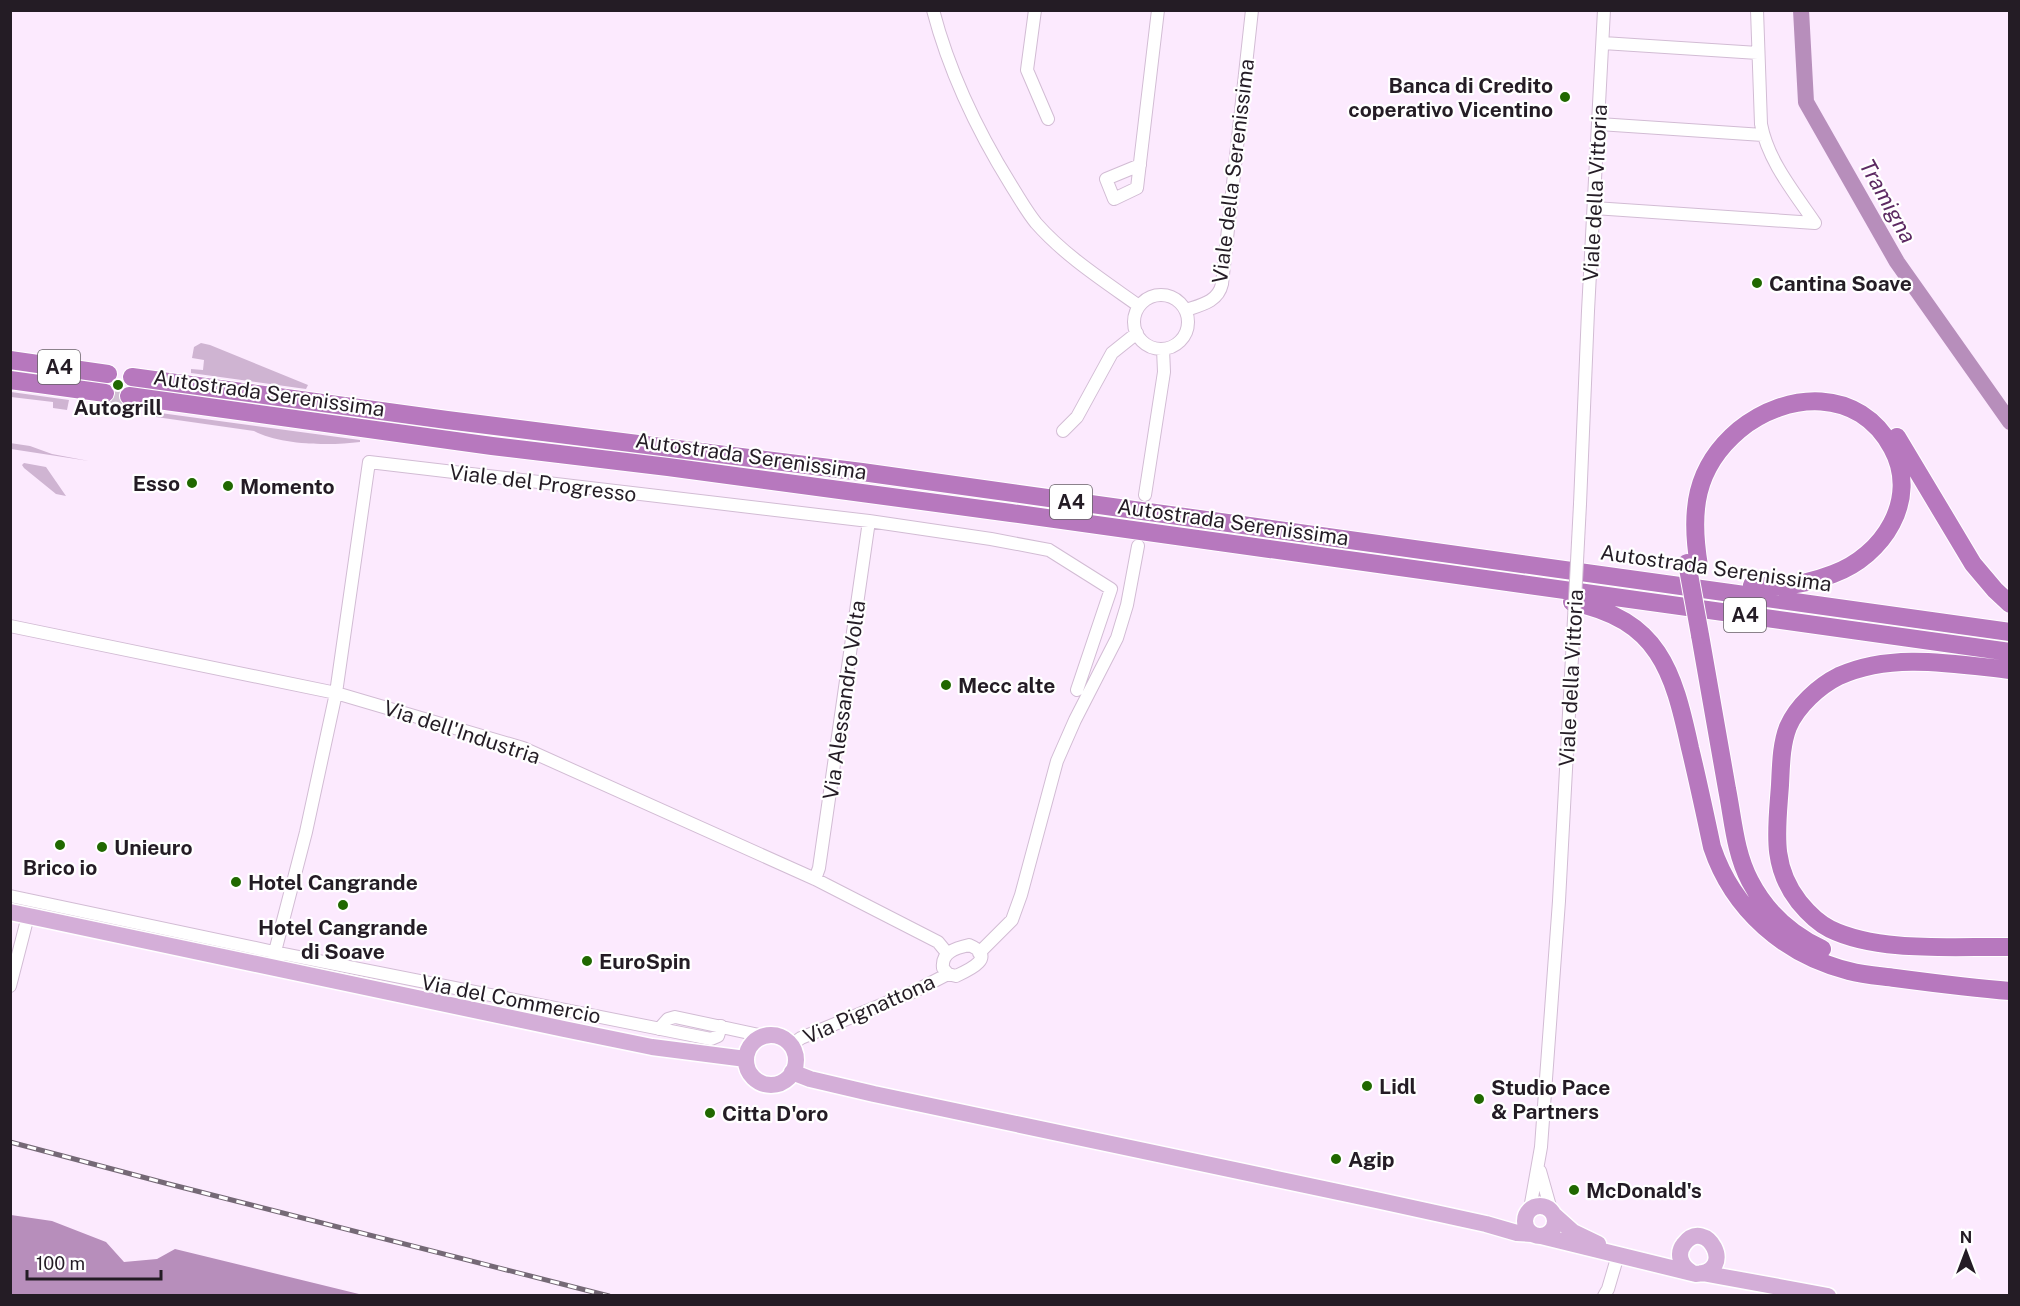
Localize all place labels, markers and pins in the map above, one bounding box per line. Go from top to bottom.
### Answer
place label: Banca di Credito coperativo Vicentino [1348,73,1553,122]
marker: Banca di Credito coperativo Vicentino [1558,90,1572,104]
place label: Cantina Soave [1769,271,1912,296]
marker: Cantina Soave [1750,276,1764,290]
marker: Autogrill [111,378,125,392]
place label: Autogrill [74,395,163,420]
place label: Esso [133,471,180,496]
place label: Momento [240,474,335,499]
marker: Esso [185,476,199,490]
marker: Momento [221,479,235,493]
place label: Mecc alte [958,673,1055,698]
marker: Mecc alte [939,678,953,692]
place label: Unieuro [114,835,193,860]
marker: Brico io [53,838,67,852]
marker: Unieuro [95,840,109,854]
place label: Brico io [23,855,97,880]
place label: Hotel Cangrande [248,870,418,895]
marker: Hotel Cangrande [229,875,243,889]
marker: Hotel Cangrande di Soave [336,898,350,912]
place label: Hotel Cangrande di Soave [258,915,428,964]
place label: EuroSpin [599,949,691,974]
marker: EuroSpin [580,954,594,968]
place label: Lidl [1379,1074,1417,1099]
place label: Studio Pace & Partners [1491,1075,1610,1124]
marker: Lidl [1360,1079,1374,1093]
marker: Studio Pace & Partners [1472,1092,1486,1106]
place label: Citta D'oro [722,1101,828,1126]
marker: Citta D'oro [703,1106,717,1120]
place label: Agip [1348,1147,1395,1172]
marker: Agip [1329,1152,1343,1166]
place label: McDonald's [1586,1178,1702,1203]
marker: McDonald's [1567,1183,1581,1197]

